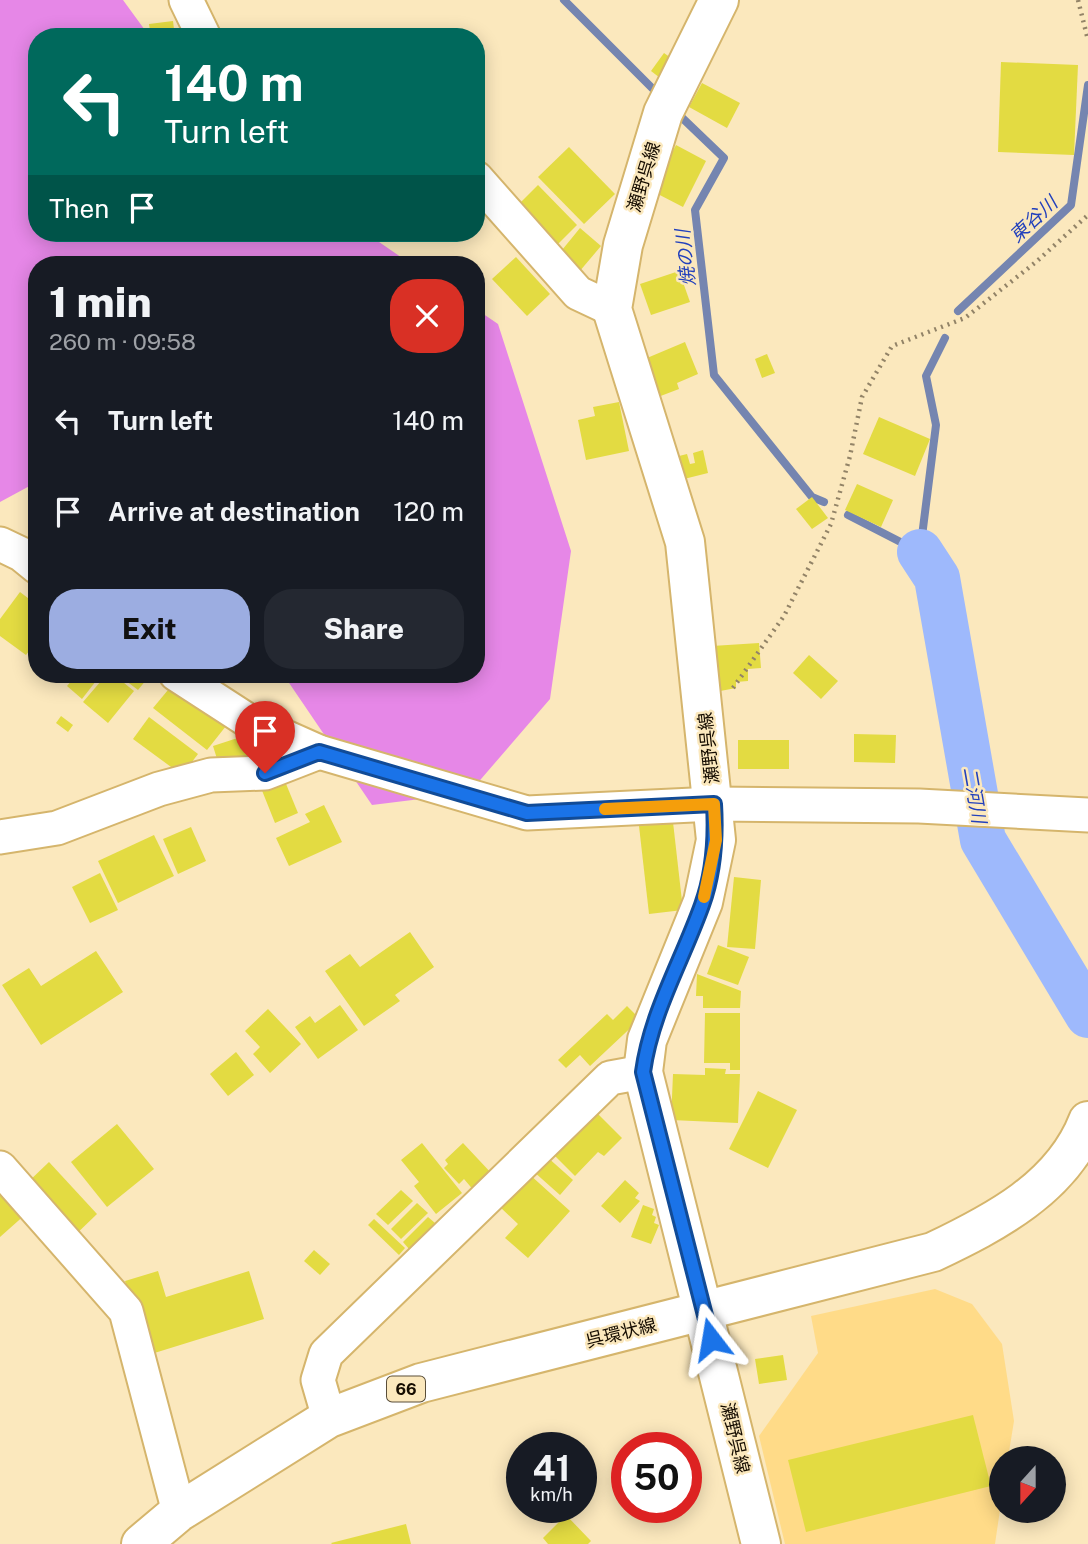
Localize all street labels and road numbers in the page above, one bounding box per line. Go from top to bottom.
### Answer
street label: 瀬野呉線 [623,139,664,214]
street label: 瀬野呉線 [694,711,723,785]
street label: 呉環状線 [583,1314,658,1351]
road number: 66 [387,1376,425,1401]
street label: 瀬野呉線 [717,1400,754,1475]

